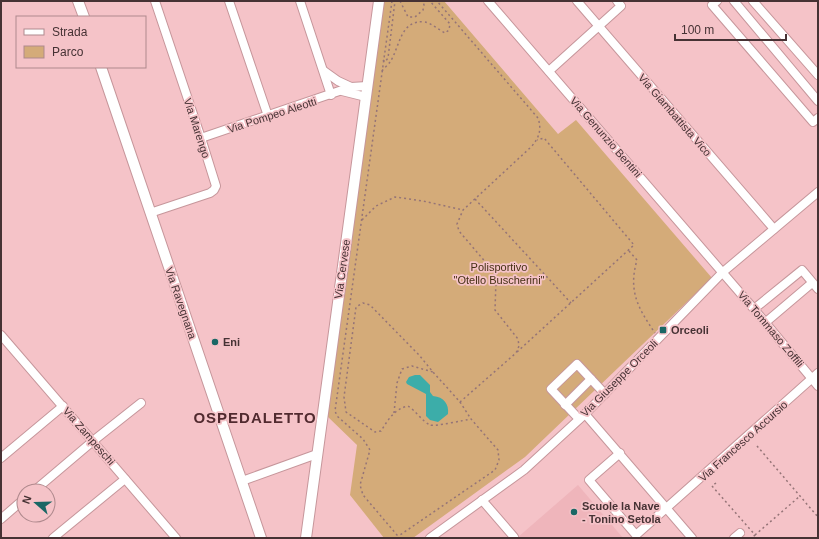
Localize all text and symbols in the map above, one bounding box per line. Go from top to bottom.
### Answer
legend [16,16,146,68]
scale bar [675,16,786,42]
text: 100 m [681,23,714,37]
text: Strada [52,25,88,39]
text: Parco [52,45,84,59]
street label: Via Giambattista Vico [636,72,714,158]
street label: Via Genunzio Bentini [568,94,644,180]
street label: Via Pompeo Aleotti [226,95,318,135]
street label: Via Marengo [182,97,212,159]
street label: Via Cervese [332,239,352,299]
park label: Polisportivo "Otello Buscherini" [454,261,545,286]
street label: Via Ravegnana [163,266,199,341]
street label: Via Tommaso Zoffili [736,289,806,369]
place label: Orceoli [671,324,709,336]
marker: Orceoli [658,325,668,335]
place label: Eni [223,336,240,348]
marker: Eni [210,337,220,347]
street label: Via Giuseppe Orceoli [578,337,660,419]
street label: Via Francesco Accursio [696,398,790,484]
street label: Via Zampeschi [61,405,117,467]
district label: OSPEDALETTO [193,409,317,426]
north arrow [16,483,56,523]
text: N [20,494,34,505]
place label: Scuole la Nave - Tonino Setola [582,500,662,525]
marker: Scuole la Nave - Tonino Setola [569,507,579,517]

